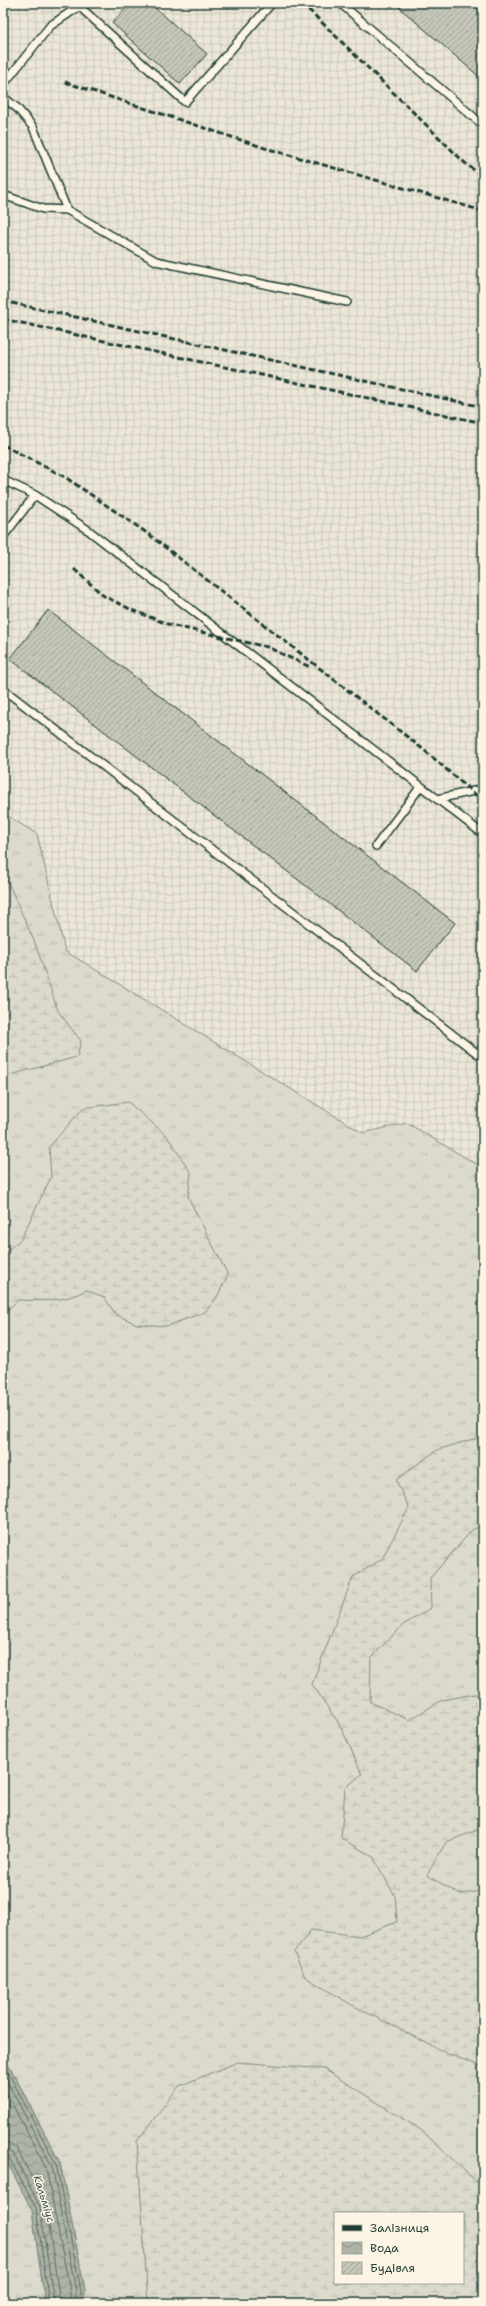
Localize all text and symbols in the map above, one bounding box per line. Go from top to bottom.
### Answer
water label: Кальміус [30,2173,58,2225]
legend [334,2212,464,2284]
text: Залізниця [370,2220,429,2236]
text: Вода [370,2240,399,2256]
text: Будівля [370,2260,415,2276]

